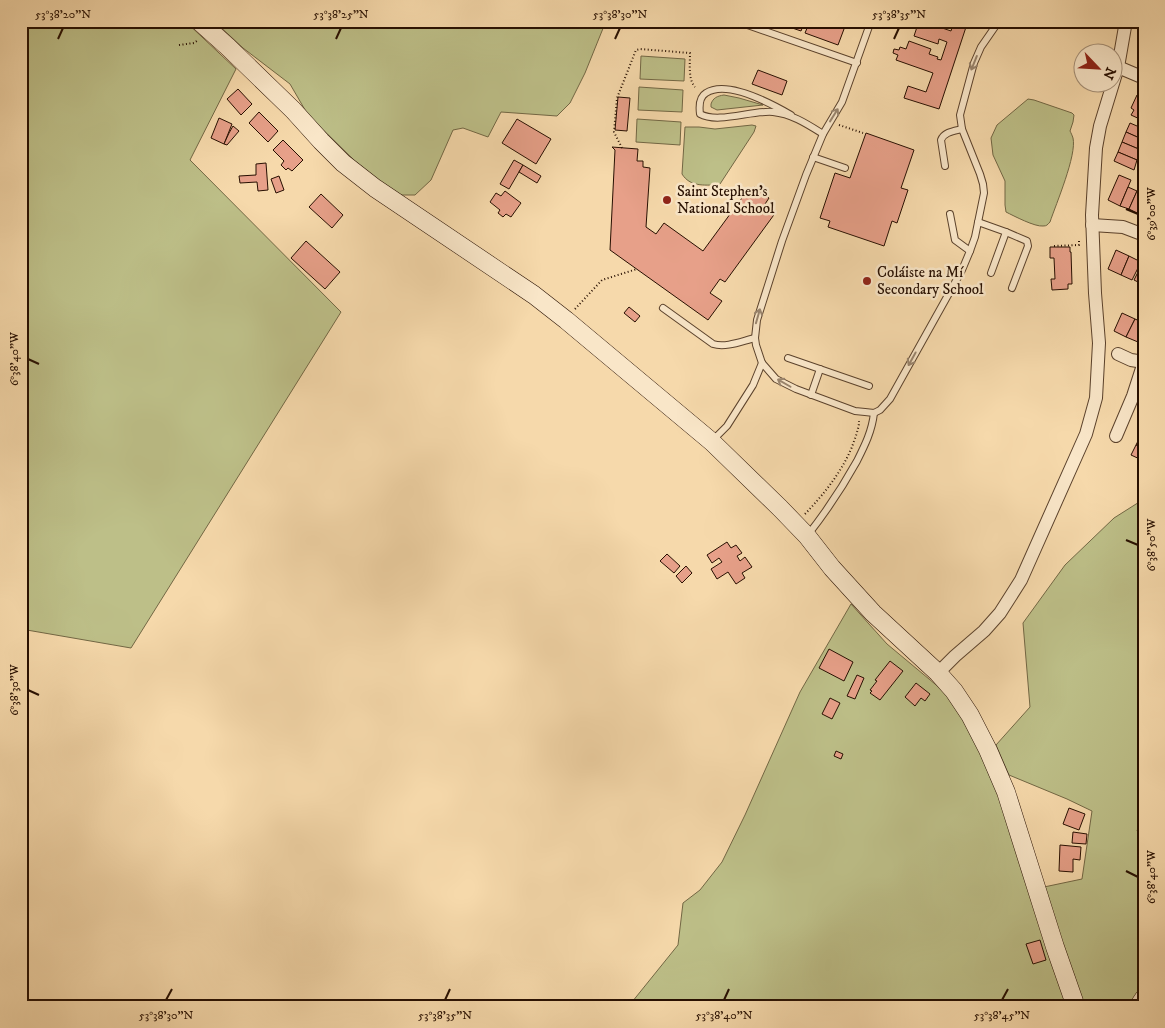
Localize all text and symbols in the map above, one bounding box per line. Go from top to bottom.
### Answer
text: 53°38'20"N [35,7,91,22]
text: 53°38'25"N [313,7,369,22]
text: 53°38'30"N [593,7,647,22]
text: 53°38'35"N [872,7,926,22]
north arrow [1072,42,1122,92]
one-way arrow [969,55,978,70]
text: N [1098,64,1119,83]
one-way arrow [829,108,839,122]
place label: Saint Stephen's National School [677,182,775,218]
text: 6°39'00"W [1144,186,1159,241]
marker: Saint Stephen's National School [661,194,673,206]
place label: Coláiste na Mí Secondary School [877,263,984,299]
marker: Coláiste na Mí Secondary School [861,275,873,287]
one-way arrow [754,308,764,324]
text: 6°38'40"W [7,331,22,386]
one-way arrow [907,351,917,366]
one-way arrow [778,378,792,388]
text: 6°38'50"W [1144,517,1159,572]
text: 6°38'30"W [7,663,22,716]
text: 6°38'40"W [1144,849,1159,904]
text: 53°38'30"N [139,1008,193,1023]
text: 53°38'35"N [418,1008,472,1023]
text: 53°38'40"N [695,1008,753,1023]
text: 53°38'45"N [974,1008,1030,1023]

